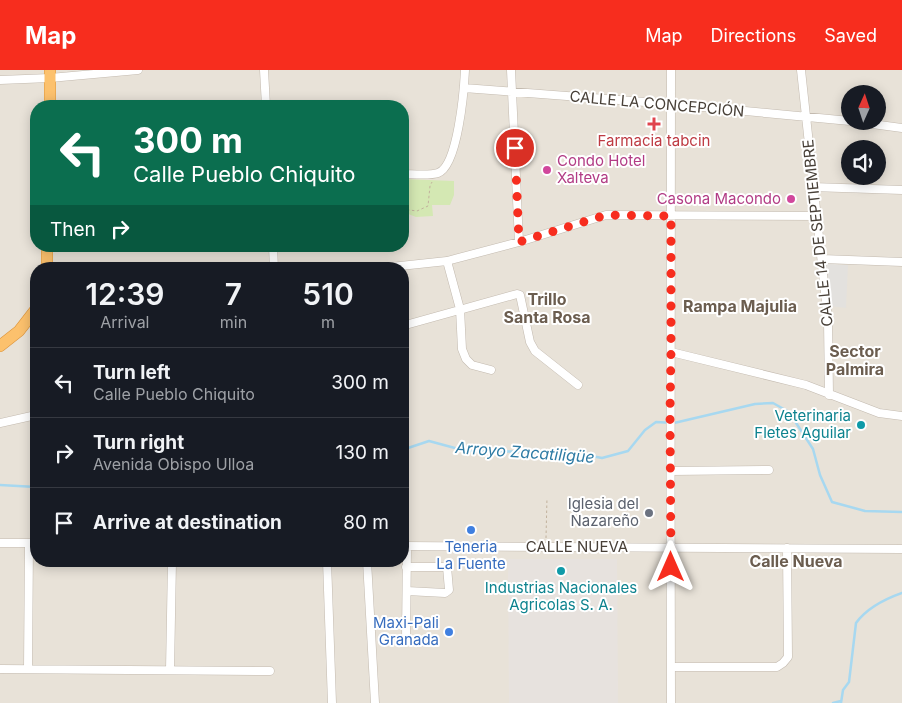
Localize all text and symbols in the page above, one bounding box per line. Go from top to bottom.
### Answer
text: Map [25,21,76,50]
text: Map [645,25,683,46]
text: Directions [711,25,796,46]
text: Saved [824,25,877,46]
north arrow [841,85,886,130]
map controls [841,85,886,185]
street label: CALLE LA CONCEPCIÓN [569,86,745,121]
marker: Farmacia tabcin [648,118,660,130]
text: 300 m [133,119,243,161]
icon: left [50,120,115,185]
pin [494,127,536,169]
place label: Farmacia tabcin [598,131,710,150]
icon: arrive [501,134,529,162]
street label: CALLE 14 DE SEPTIEMBRE [798,138,837,328]
button: sound [841,140,886,185]
place label: Condo Hotel Xalteva [557,151,646,187]
text: Calle Pueblo Chiquito [133,161,356,187]
marker: Condo Hotel Xalteva [541,164,553,176]
place label: Casona Macondo [657,189,781,208]
marker: Casona Macondo [785,193,797,205]
icon: right [106,215,134,243]
text: Then [50,218,96,241]
text: 12:39 [85,276,164,312]
text: 7 [225,276,242,312]
text: 510 [302,276,354,312]
district label: Trillo Santa Rosa [503,289,591,327]
district label: Rampa Majulia [683,296,797,316]
text: Arrival [100,312,149,332]
text: min [220,312,247,332]
text: m [321,312,335,332]
district label: Sector Palmira [826,341,884,379]
text: Turn left [93,361,171,384]
icon: left [50,369,78,397]
text: 300 m [331,371,389,394]
text: Calle Pueblo Chiquito [93,384,255,404]
place label: Veterinaria Fletes Aguilar [754,406,851,442]
marker: Veterinaria Fletes Aguilar [855,419,867,431]
text: Turn right [93,431,184,454]
water label: Arroyo Zacatiligüe [454,437,595,467]
icon: right [50,439,78,467]
text: 130 m [336,441,389,464]
text: Avenida Obispo Ulloa [93,454,254,474]
place label: Iglesia del Nazareño [568,494,639,530]
marker: Iglesia del Nazareño [643,507,655,519]
icon: arrive [50,509,78,537]
text: Arrive at destination [93,511,282,534]
text: 80 m [343,511,389,534]
marker: Teneria La Fuente [465,524,477,536]
place label: Teneria La Fuente [436,537,506,573]
street label: CALLE NUEVA [526,537,628,556]
position arrow [644,540,696,592]
district label: Calle Nueva [749,551,843,571]
marker: Industrias Nacionales Agricolas S. A. [555,565,567,577]
place label: Industrias Nacionales Agricolas S. A. [485,578,637,614]
place label: Maxi-Pali Granada [373,613,439,649]
marker: Maxi-Pali Granada [443,626,455,638]

